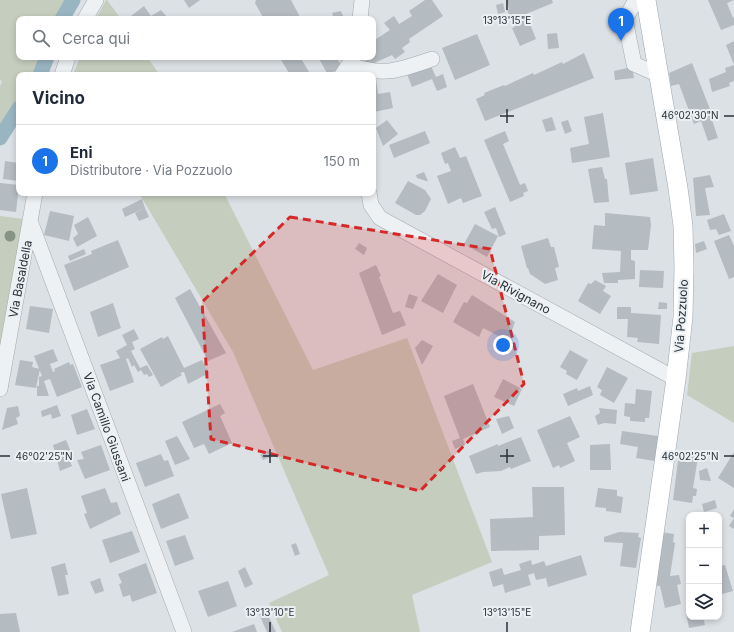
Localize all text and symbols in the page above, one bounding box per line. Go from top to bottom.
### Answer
pin: 1 [608,8,634,41]
text: 13°13'15"E [483,14,531,26]
search box [16,16,376,60]
icon: search [30,27,52,49]
text: Cerca qui [62,29,130,48]
text: Vicino [32,88,85,108]
text: 46°02'30"N [661,109,719,121]
text: Eni [70,143,93,162]
text: 1 [42,153,48,169]
text: 150 m [324,153,360,169]
text: Distributore · Via Pozzuolo [70,162,232,178]
street label: Via Basaldella [5,239,35,319]
street label: Via Rivignano [479,267,553,317]
street label: Via Pozzuolo [671,279,691,353]
your location [493,335,513,355]
street label: Via Camillo Giussani [80,370,134,484]
text: 46°02'25"N [16,450,73,462]
text: 46°02'25"N [662,450,719,462]
map controls [686,512,722,620]
button: + [686,512,722,548]
button: − [686,548,722,584]
button: layers [686,584,722,620]
text: 13°13'10"E [246,606,294,618]
text: 13°13'15"E [483,606,531,618]

